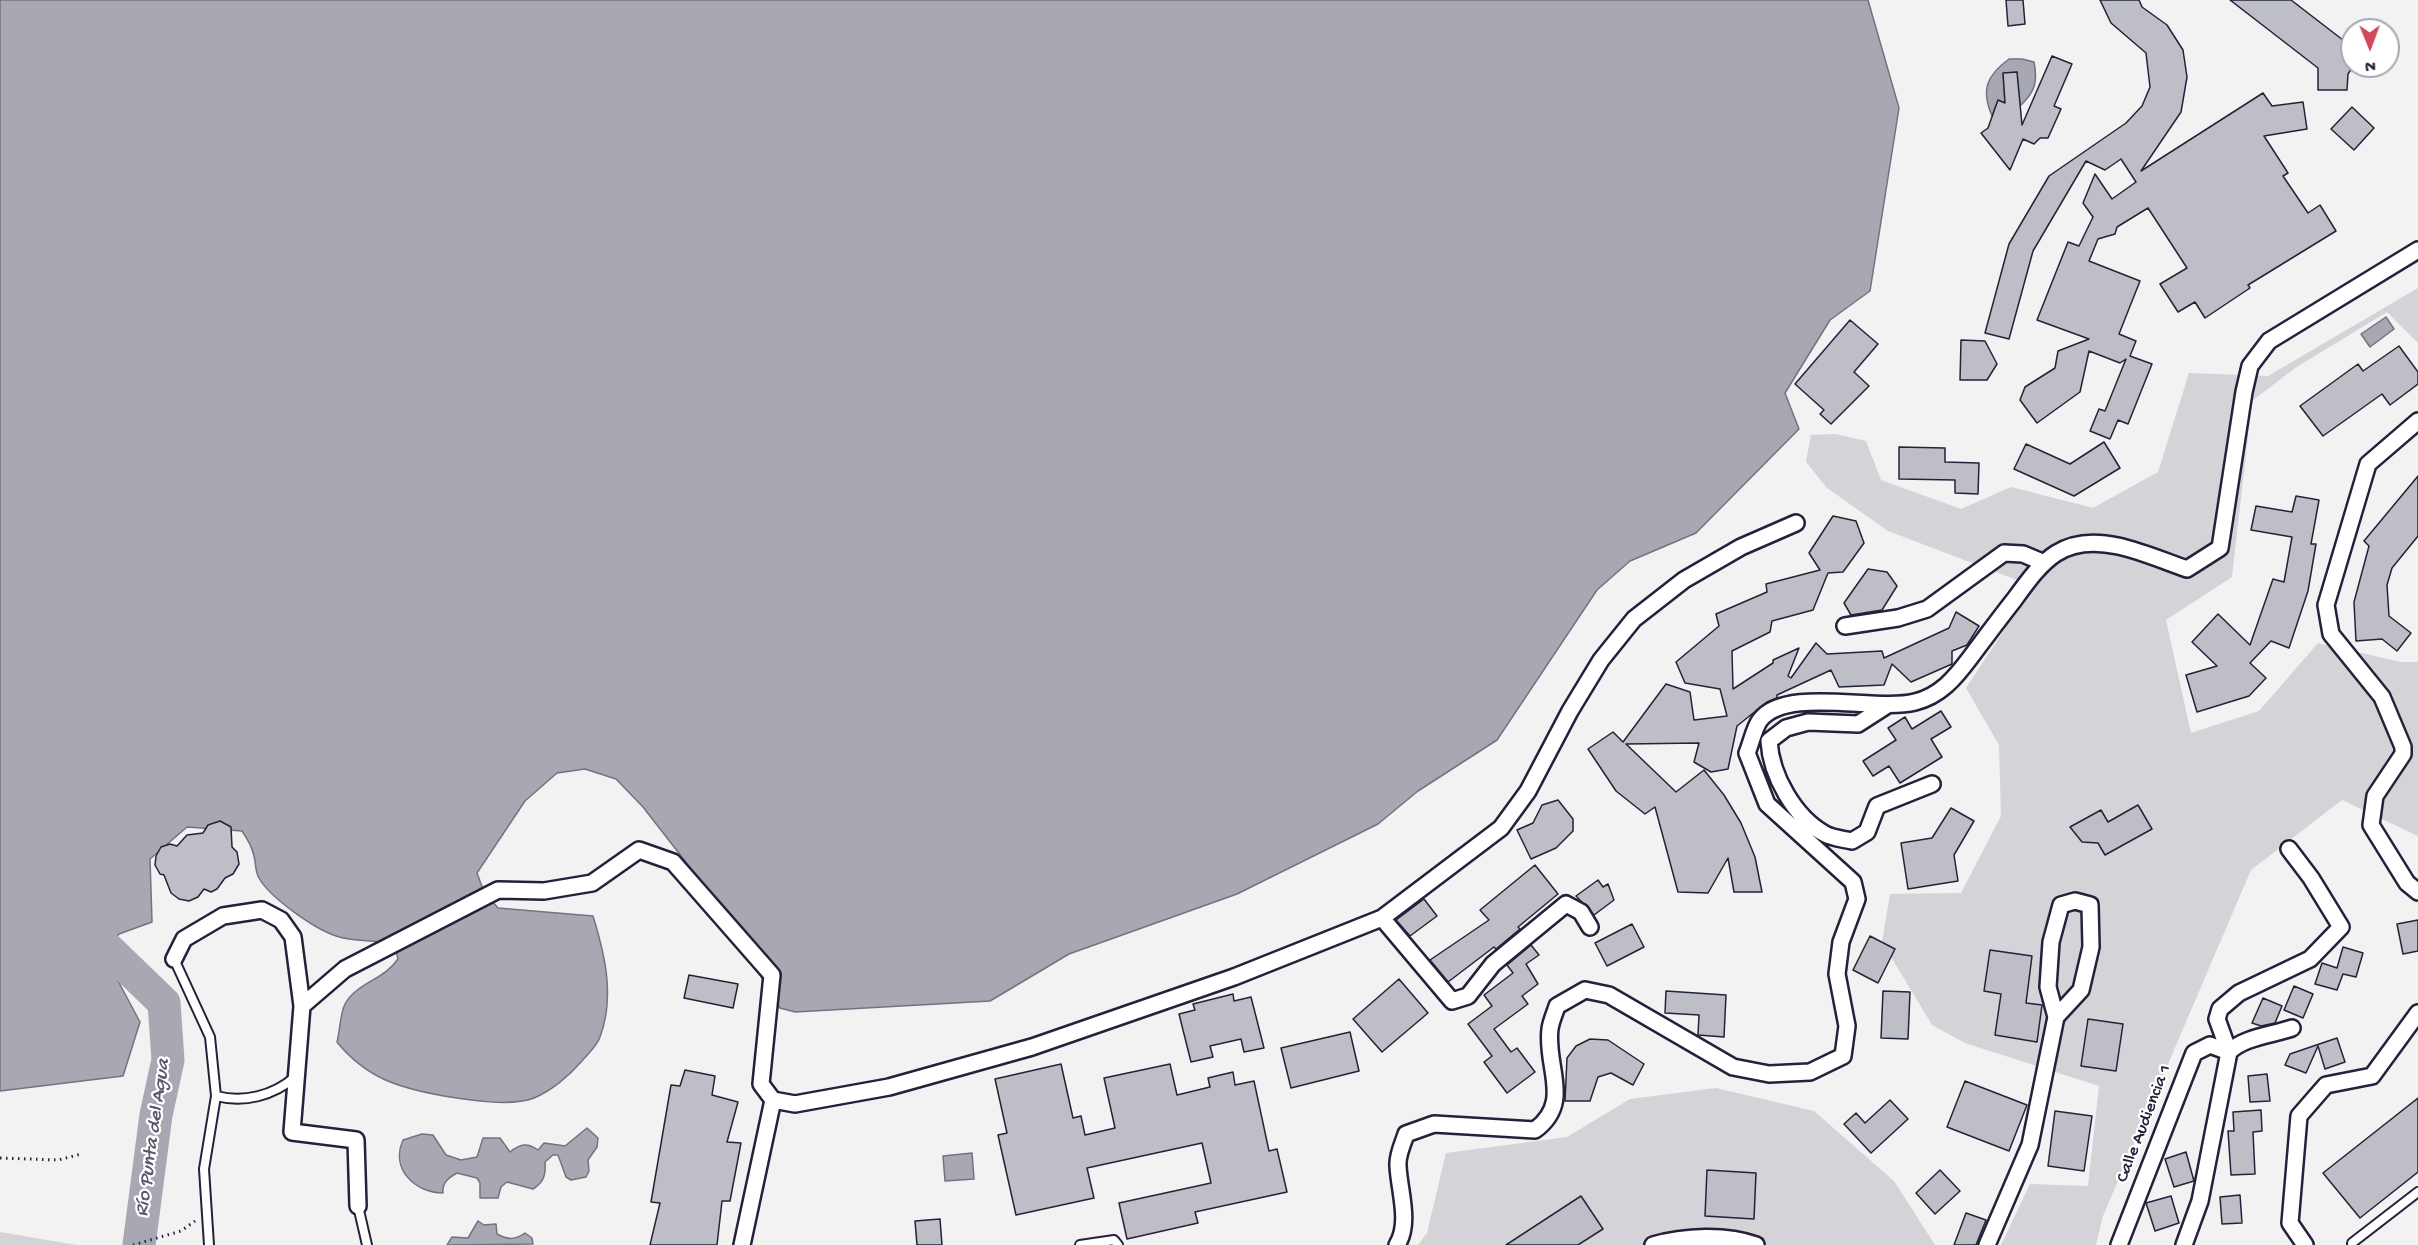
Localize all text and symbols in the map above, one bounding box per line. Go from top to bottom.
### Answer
north arrow [2340,18,2400,78]
text: N [2365,55,2376,74]
water label: Río Punta del Agua [131,1058,177,1218]
street label: Calle Audiencia 1 [2113,1062,2177,1186]

